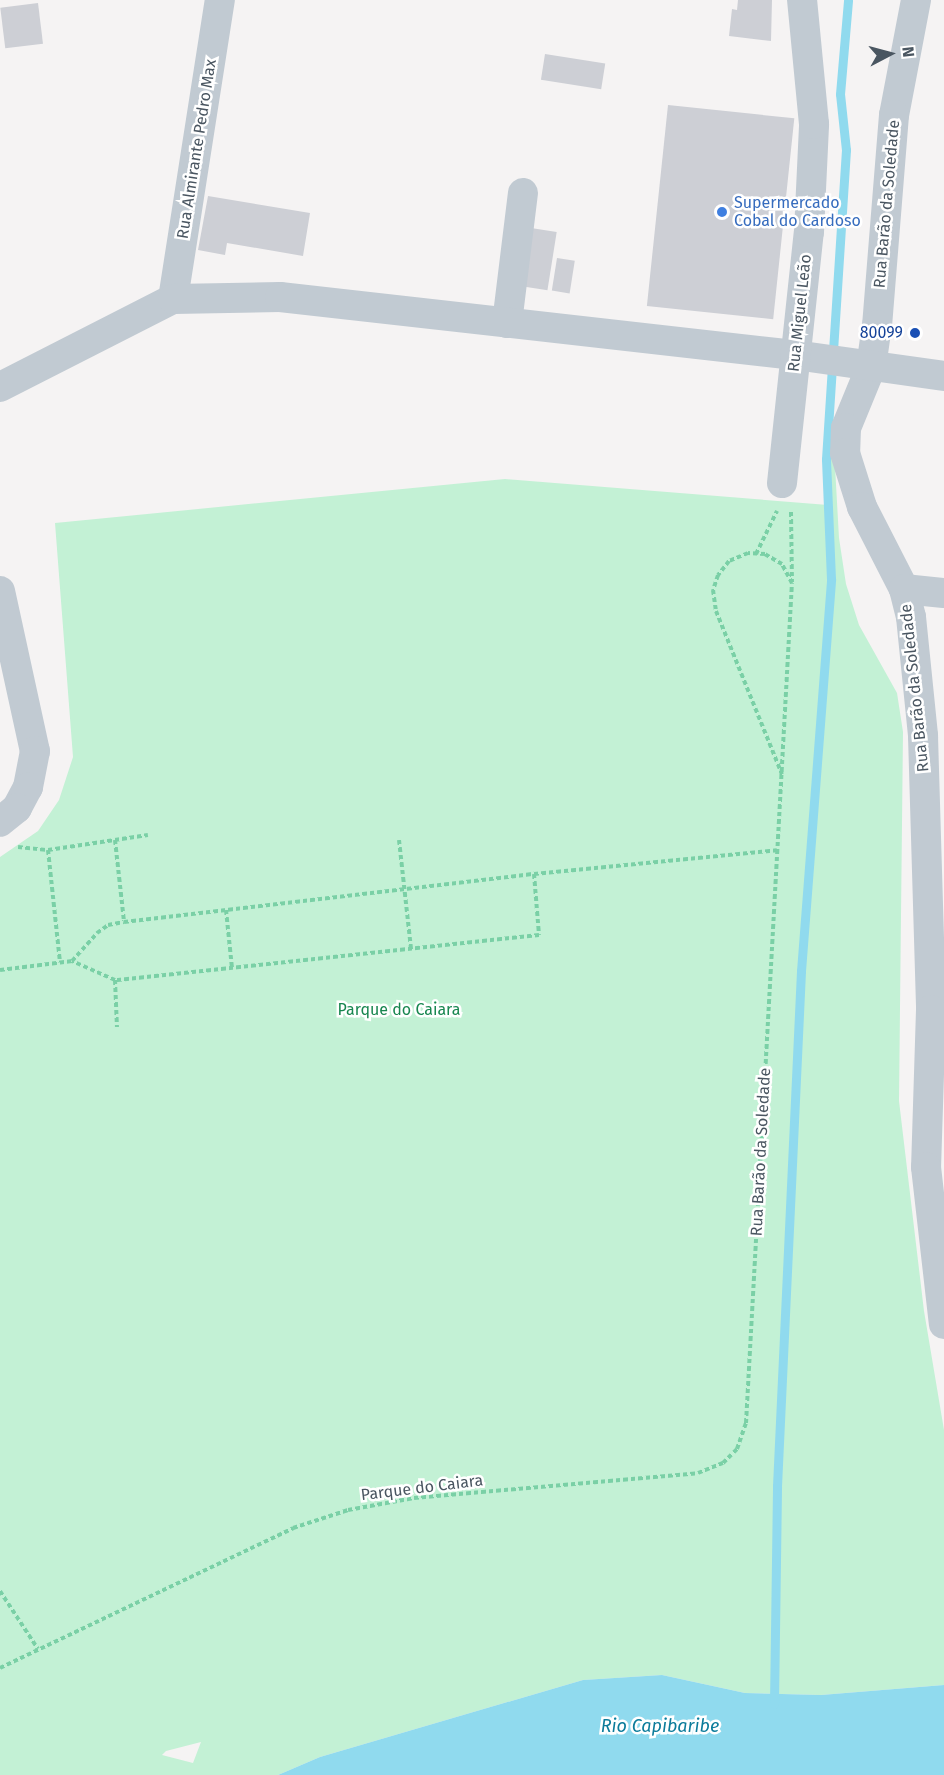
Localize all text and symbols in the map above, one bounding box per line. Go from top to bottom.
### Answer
north arrow [860,24,920,84]
text: N [898,46,918,58]
street label: Rua Almirante Pedro Max [173,58,221,240]
street label: Rua Barão da Soledade [870,119,904,289]
place label: Supermercado Cobal do Cardoso [734,193,861,231]
marker: Supermercado Cobal do Cardoso [715,205,729,219]
street label: Rua Miguel Leão [784,253,816,373]
place label: 80099 [860,323,903,343]
marker: 80099 [908,326,922,340]
street label: Rua Barão da Soledade [897,603,933,773]
park label: Parque do Caiara [338,1000,460,1020]
street label: Rua Barão da Soledade [747,1067,775,1237]
street label: Parque do Caiara [360,1471,484,1505]
water label: Rio Capibaribe [601,1715,719,1737]

